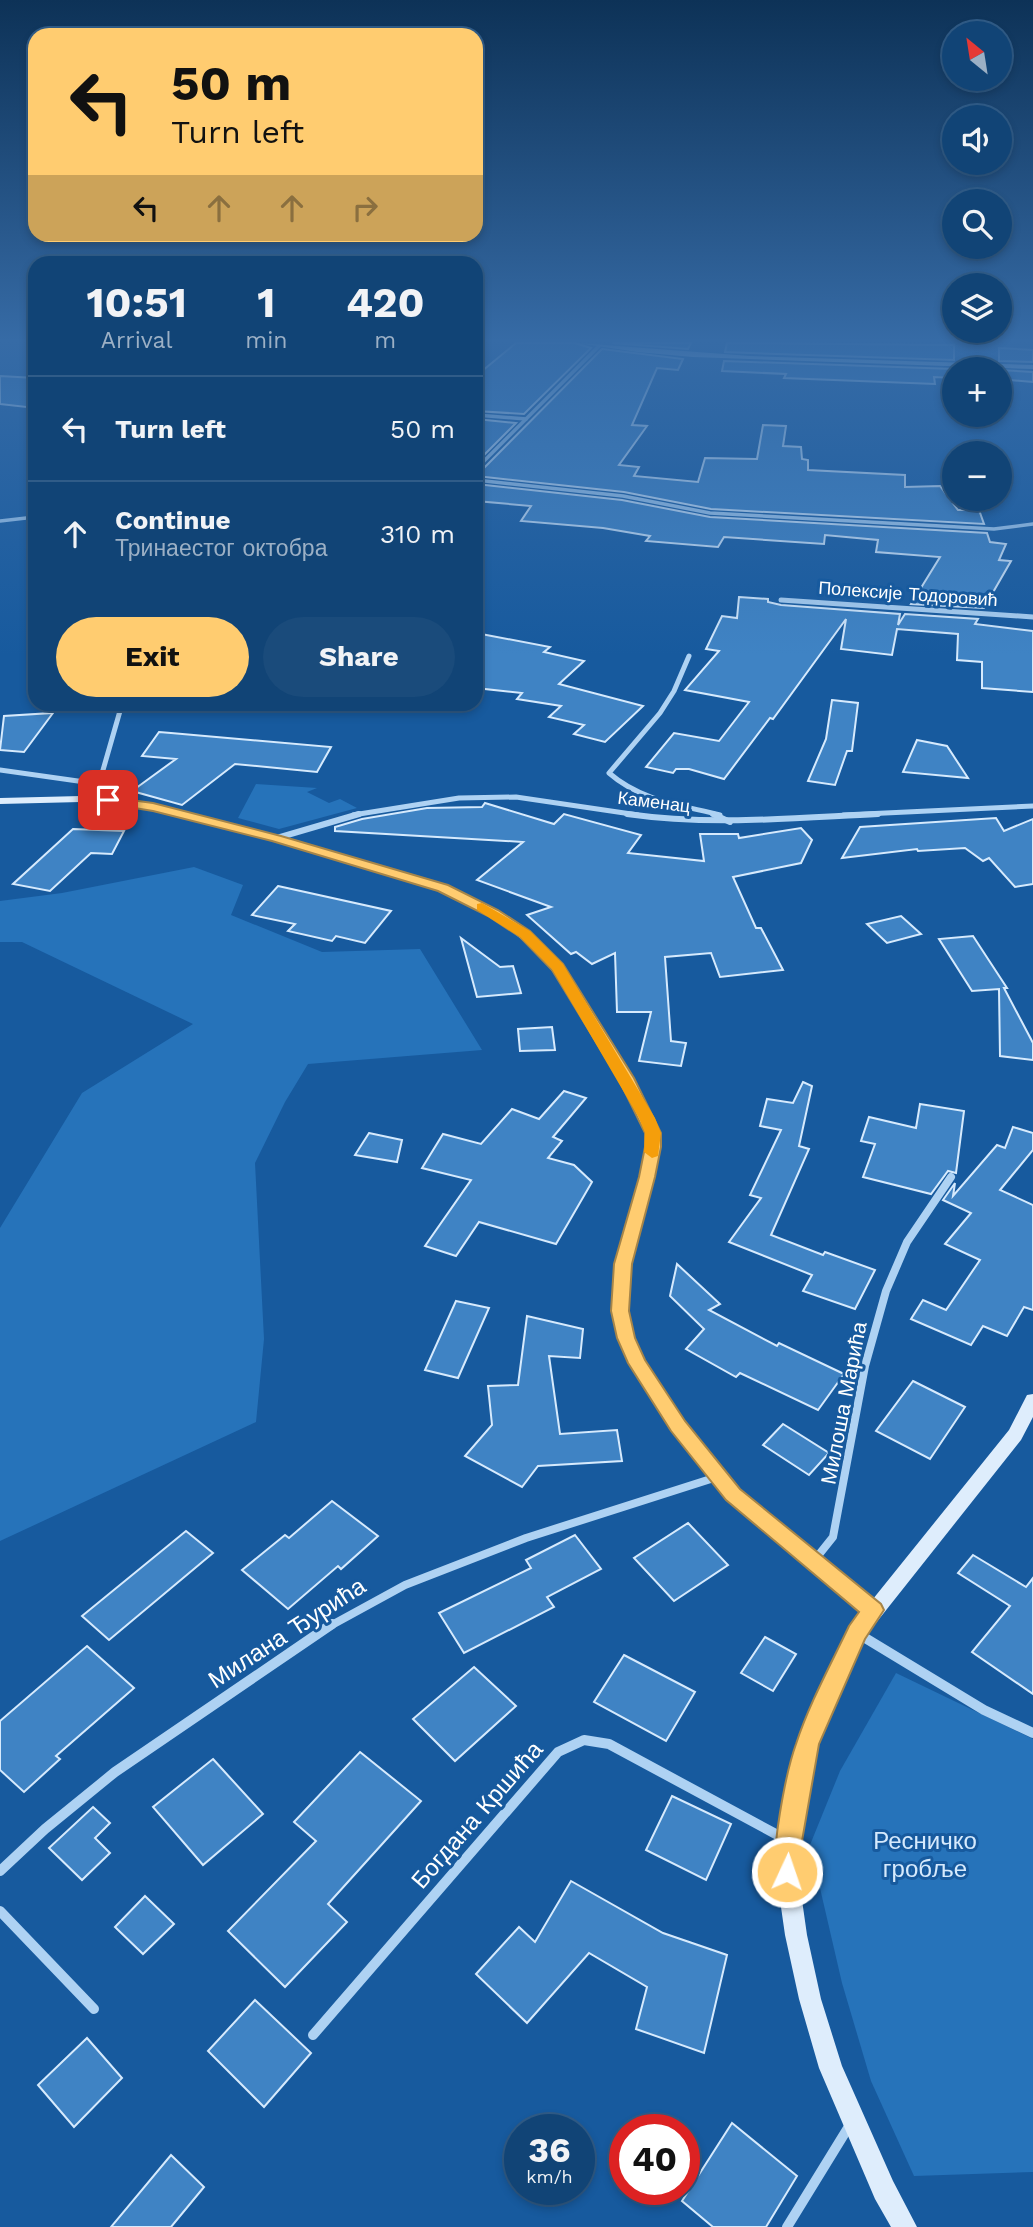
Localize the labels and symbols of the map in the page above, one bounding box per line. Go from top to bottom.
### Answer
north arrow [942,21,1012,91]
street label: Полексије Тодоровић [818,577,998,610]
pin [78,770,138,830]
street label: Каменац [616,787,692,816]
street label: Милоша Марића [815,1319,872,1486]
street label: Милана Ђурића [203,1571,371,1694]
street label: Богдана Кршића [406,1735,549,1894]
park label: Ресничко гробље [873,1827,977,1883]
position arrow [750,1835,824,1909]
speed limit sign: 40 [609,2114,700,2205]

